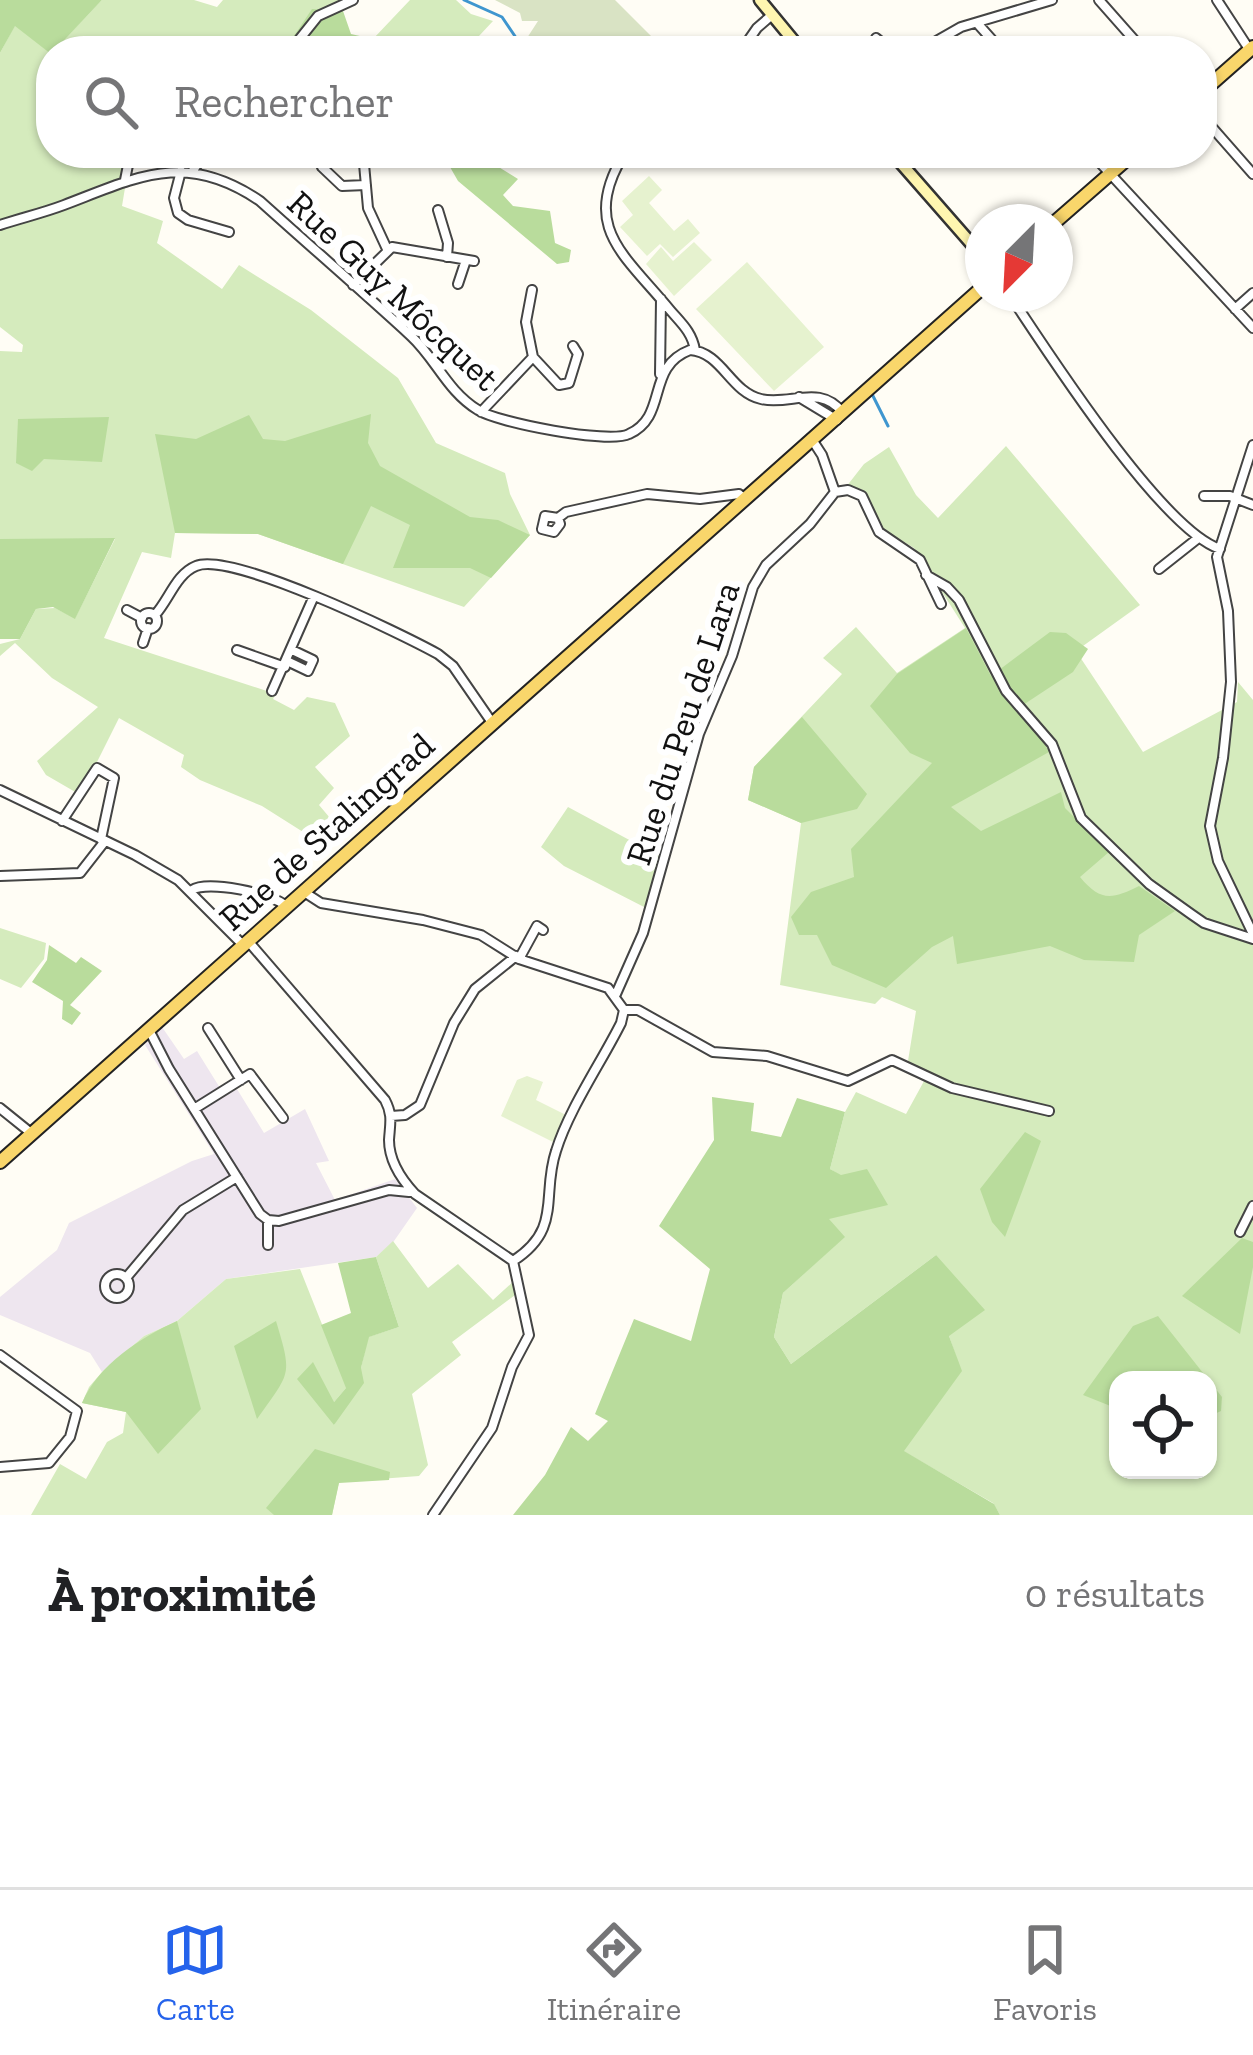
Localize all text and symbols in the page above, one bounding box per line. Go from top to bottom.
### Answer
search box [36,36,1217,168]
icon: search [78,69,144,135]
text: Rechercher [174,75,394,129]
street label: Rue Guy Môcquet [279,181,509,400]
north arrow [965,204,1073,312]
street label: Rue du Peu de Lara [616,576,749,870]
street label: Rue de Stalingrad [210,723,443,939]
map controls [1109,1371,1217,1479]
button: locate [1109,1371,1217,1479]
text: À proximité [48,1563,316,1624]
text: 0 résultats [1025,1570,1205,1617]
tab: Carte [156,1917,235,2028]
tab: Itinéraire [547,1917,681,2028]
tab: Favoris [993,1917,1097,2028]

